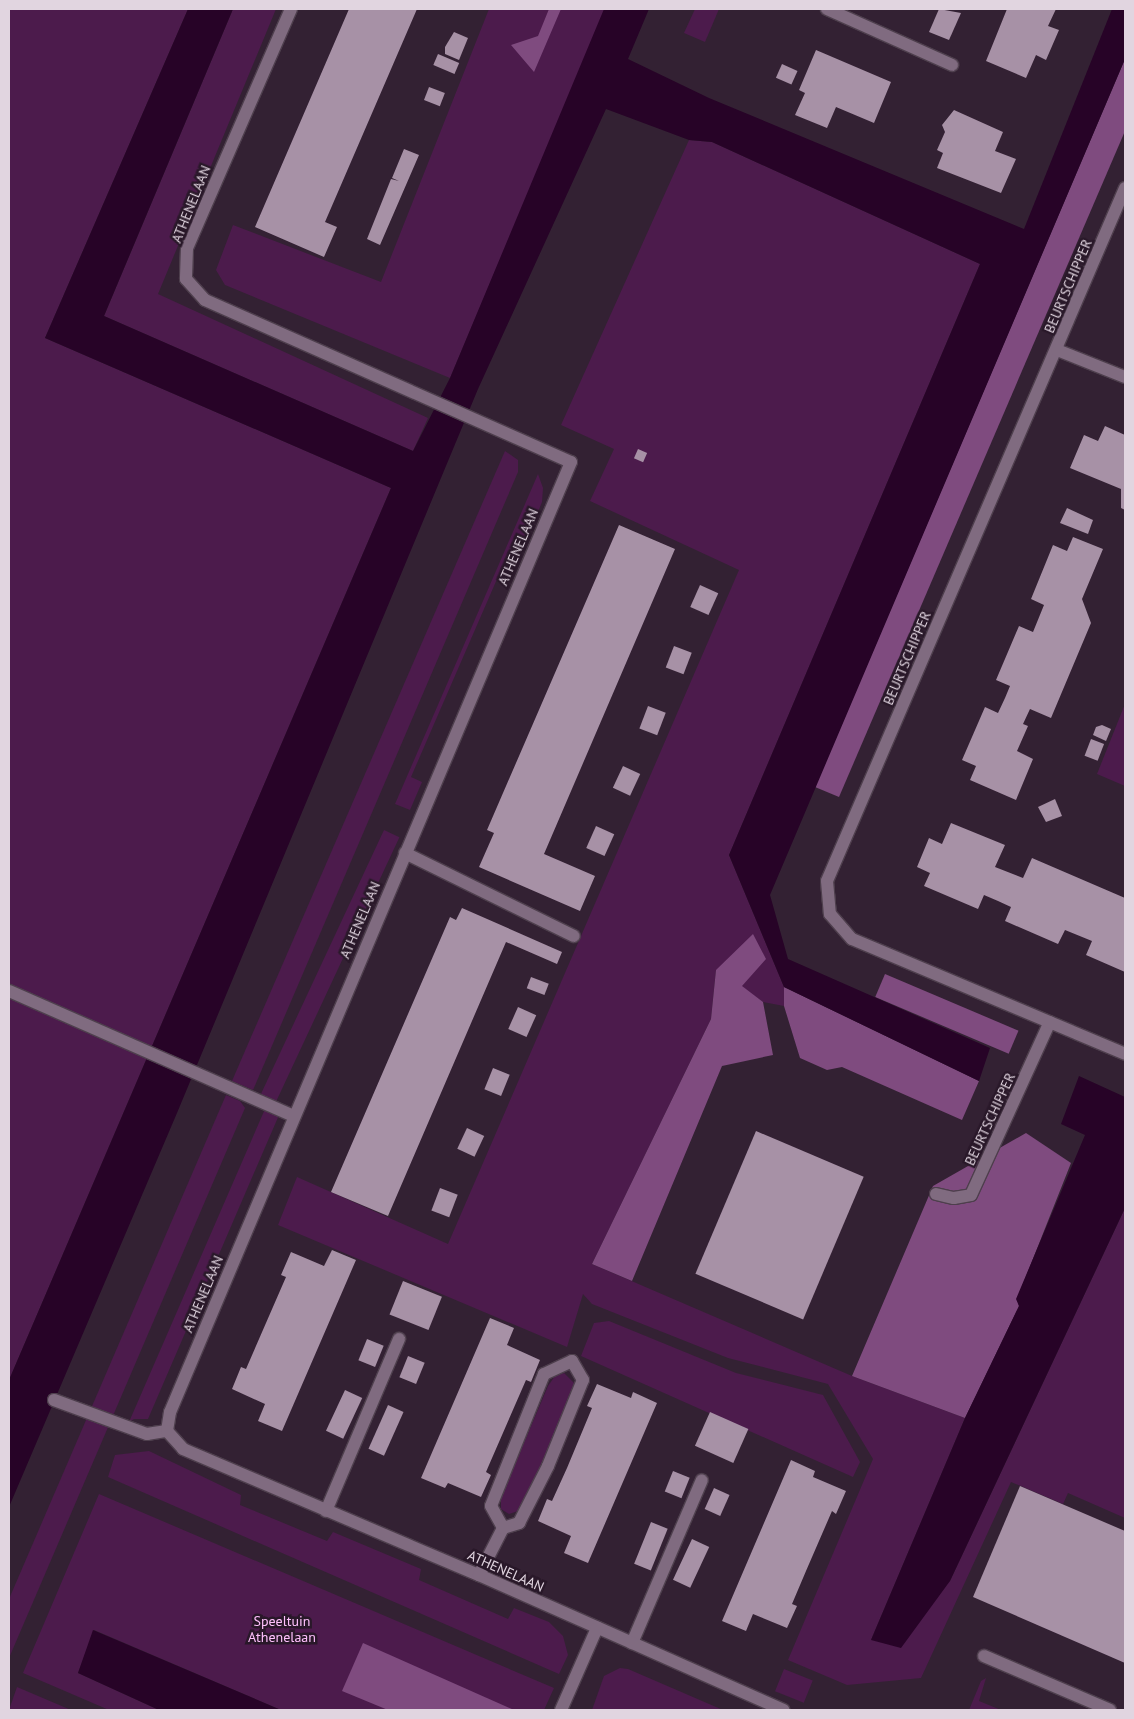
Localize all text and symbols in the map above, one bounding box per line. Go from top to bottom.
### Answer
street label: ATHENELAAN [168,163,214,245]
street label: BEURTSCHIPPER [1041,236,1095,336]
street label: ATHENELAAN [494,506,542,588]
street label: BEURTSCHIPPER [880,608,934,708]
street label: ATHENELAAN [336,879,384,961]
street label: BEURTSCHIPPER [961,1070,1019,1168]
street label: ATHENELAAN [179,1253,227,1335]
street label: ATHENELAAN [465,1547,547,1595]
park label: Speeltuin Athenelaan [248,1613,316,1645]

